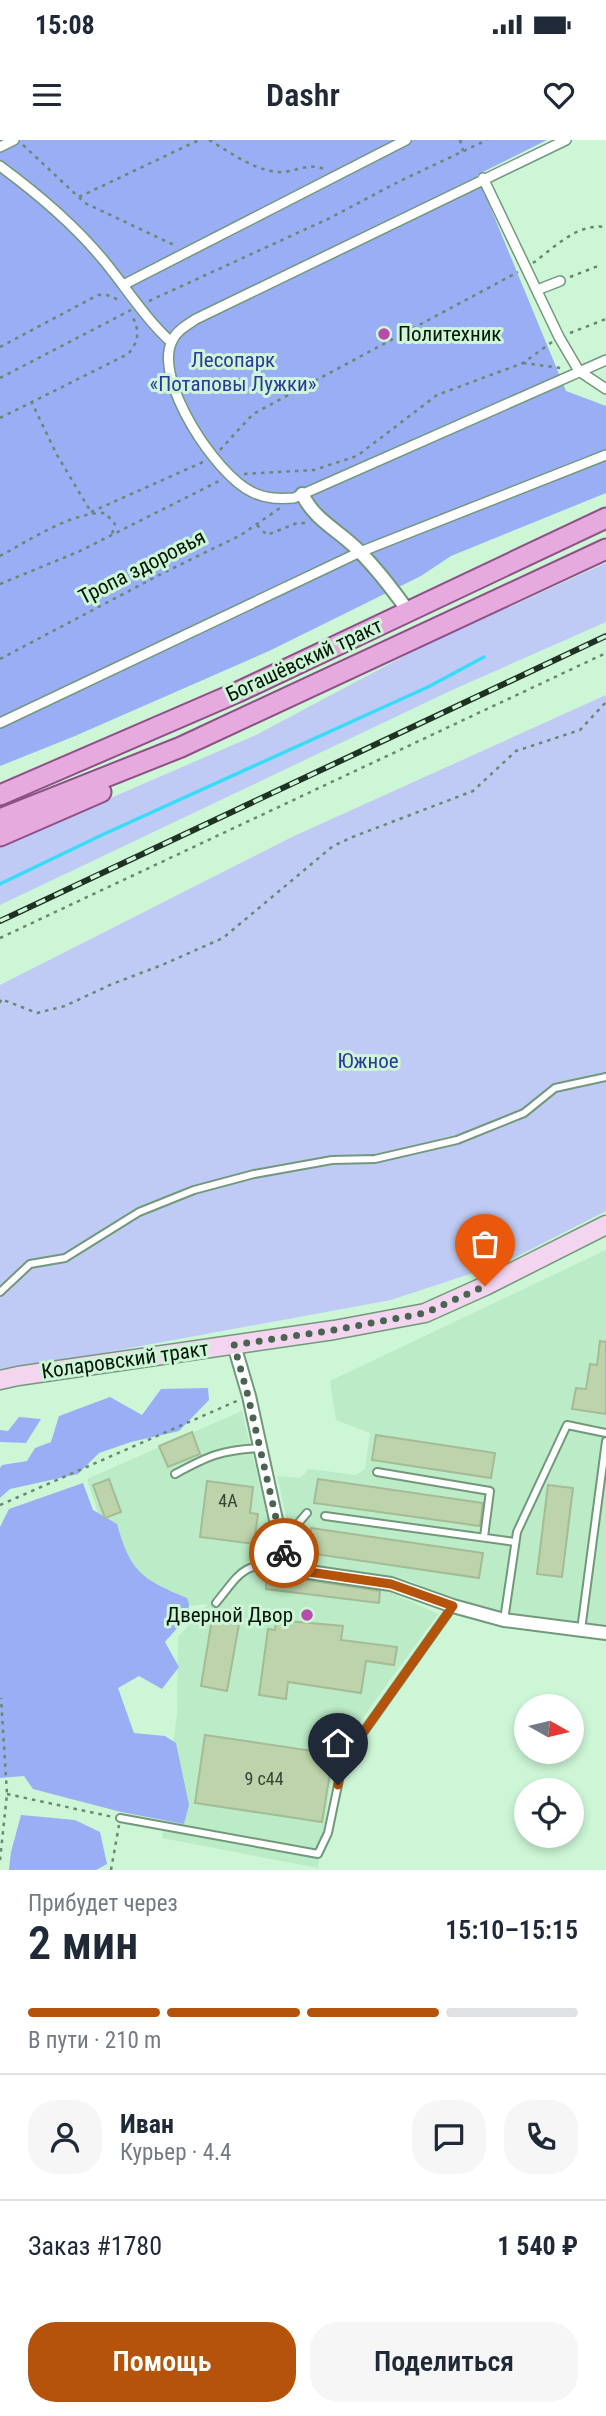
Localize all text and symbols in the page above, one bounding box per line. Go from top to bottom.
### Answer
text: 15:08 [35,10,95,40]
icon: menu [28,76,66,114]
text: Dashr [266,76,340,114]
icon: heart [540,76,578,114]
place label: Политехник [398,322,501,346]
marker: Политехник [376,326,392,342]
park label: Лесопарк «Потаповы Лужки» [149,348,317,396]
street label: Тропа здоровья [75,525,209,609]
street label: Богашёвский тракт [222,613,386,707]
park label: Южное [337,1049,399,1073]
pin [455,1214,515,1286]
icon: bag [466,1225,504,1263]
street label: Коларовский тракт [40,1336,210,1384]
house number: 4А [218,1490,238,1511]
courier [249,1518,319,1588]
icon: bike [265,1534,303,1572]
place label: Дверной Двор [166,1603,293,1627]
marker: Дверной Двор [299,1607,315,1623]
north arrow [514,1694,584,1764]
map controls [514,1694,584,1848]
pin [308,1713,368,1785]
icon: home [319,1724,357,1762]
house number: 9 с44 [244,1768,284,1789]
button: locate [514,1778,584,1848]
text: Прибудет через [28,1890,178,1917]
text: 15:10–15:15 [445,1915,578,1945]
text: 2 мин [28,1916,138,1970]
text: В пути · 210 m [28,2027,161,2054]
button: person [28,2100,102,2174]
button: chat [412,2100,486,2174]
button: phone [504,2100,578,2174]
text: Иван [120,2109,174,2139]
text: Курьер · 4.4 [120,2139,231,2166]
text: Заказ #1780 [28,2231,162,2261]
text: 1 540 ₽ [497,2231,578,2261]
button: Помощь [28,2322,296,2402]
button: Поделиться [310,2322,578,2402]

